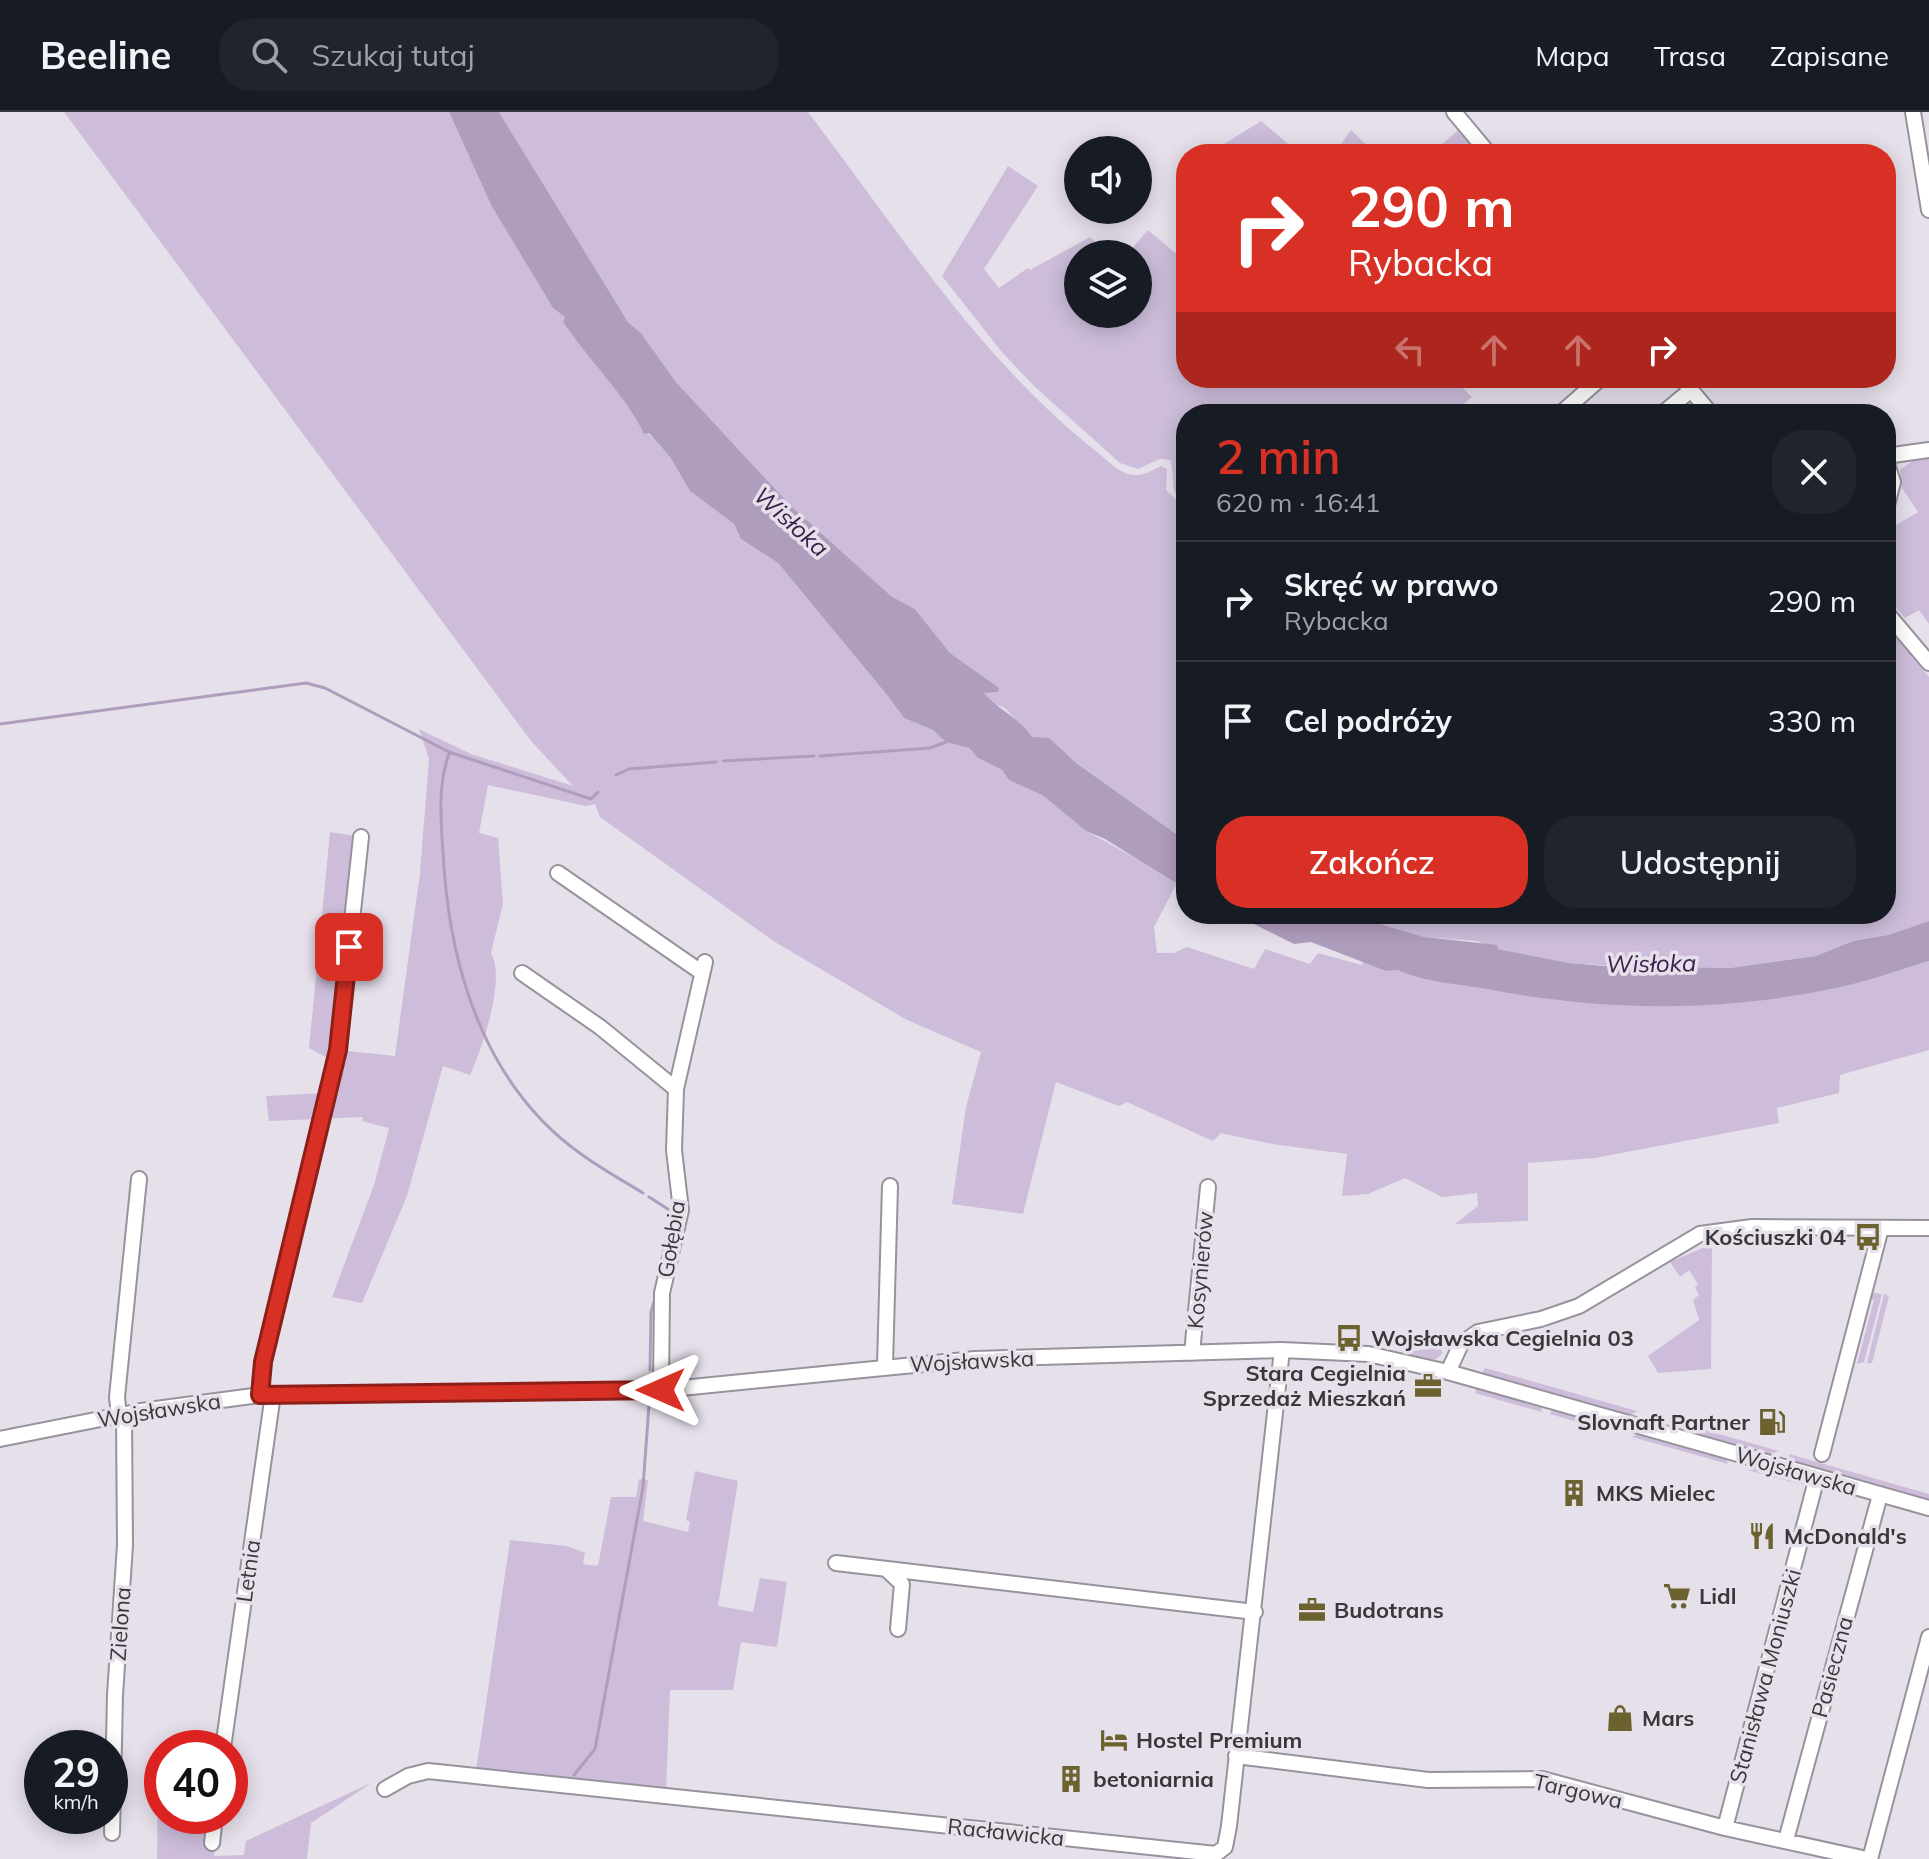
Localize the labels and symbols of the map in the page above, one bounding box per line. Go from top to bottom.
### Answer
water label: Wisłoka [748,480,835,563]
pin [315,913,383,981]
water label: Wisłoka [1606,947,1696,979]
street label: Gołębia [651,1199,691,1279]
street label: Kosynierów [1181,1210,1219,1330]
bus stop icon: Kościuszki 04 [1853,1222,1883,1252]
place label: Kościuszki 04 [1705,1223,1846,1251]
bus stop icon: Wojsławska Cegielnia 03 [1334,1323,1364,1353]
place label: Wojsławska Cegielnia 03 [1371,1324,1634,1352]
street label: Wojsławska [909,1344,1035,1378]
position arrow [619,1348,703,1432]
place label: Stara Cegielnia Sprzedaż Mieszkań [1203,1359,1406,1412]
office icon: Stara Cegielnia Sprzedaż Mieszkań [1413,1371,1443,1401]
street label: Wojsławska [95,1386,223,1434]
fuel station icon: Slovnaft Partner [1757,1407,1787,1437]
place label: Slovnaft Partner [1577,1408,1750,1436]
street label: Wojsławska [1732,1440,1860,1502]
building icon: MKS Mielec [1559,1478,1589,1508]
place label: MKS Mielec [1596,1479,1715,1507]
restaurant icon: McDonald's [1747,1521,1777,1551]
place label: McDonald's [1784,1522,1907,1550]
street label: Letnia [230,1538,266,1604]
street label: Stanisława Moniuszki [1723,1566,1807,1786]
supermarket icon: Lidl [1662,1581,1692,1611]
place label: Lidl [1699,1582,1736,1610]
street label: Zielona [103,1586,137,1662]
office icon: Budotrans [1297,1595,1327,1625]
place label: Budotrans [1334,1596,1444,1624]
street label: Pasieczna [1805,1613,1859,1721]
shop icon: Mars [1605,1703,1635,1733]
place label: Mars [1642,1704,1694,1732]
hotel icon: Hostel Premium [1099,1725,1129,1755]
place label: Hostel Premium [1136,1726,1302,1754]
speed limit sign: 40 [144,1730,248,1834]
building icon: betoniarnia [1056,1764,1086,1794]
place label: betoniarnia [1093,1765,1214,1793]
street label: Targowa [1531,1767,1625,1815]
street label: Racławicka [946,1812,1066,1852]

